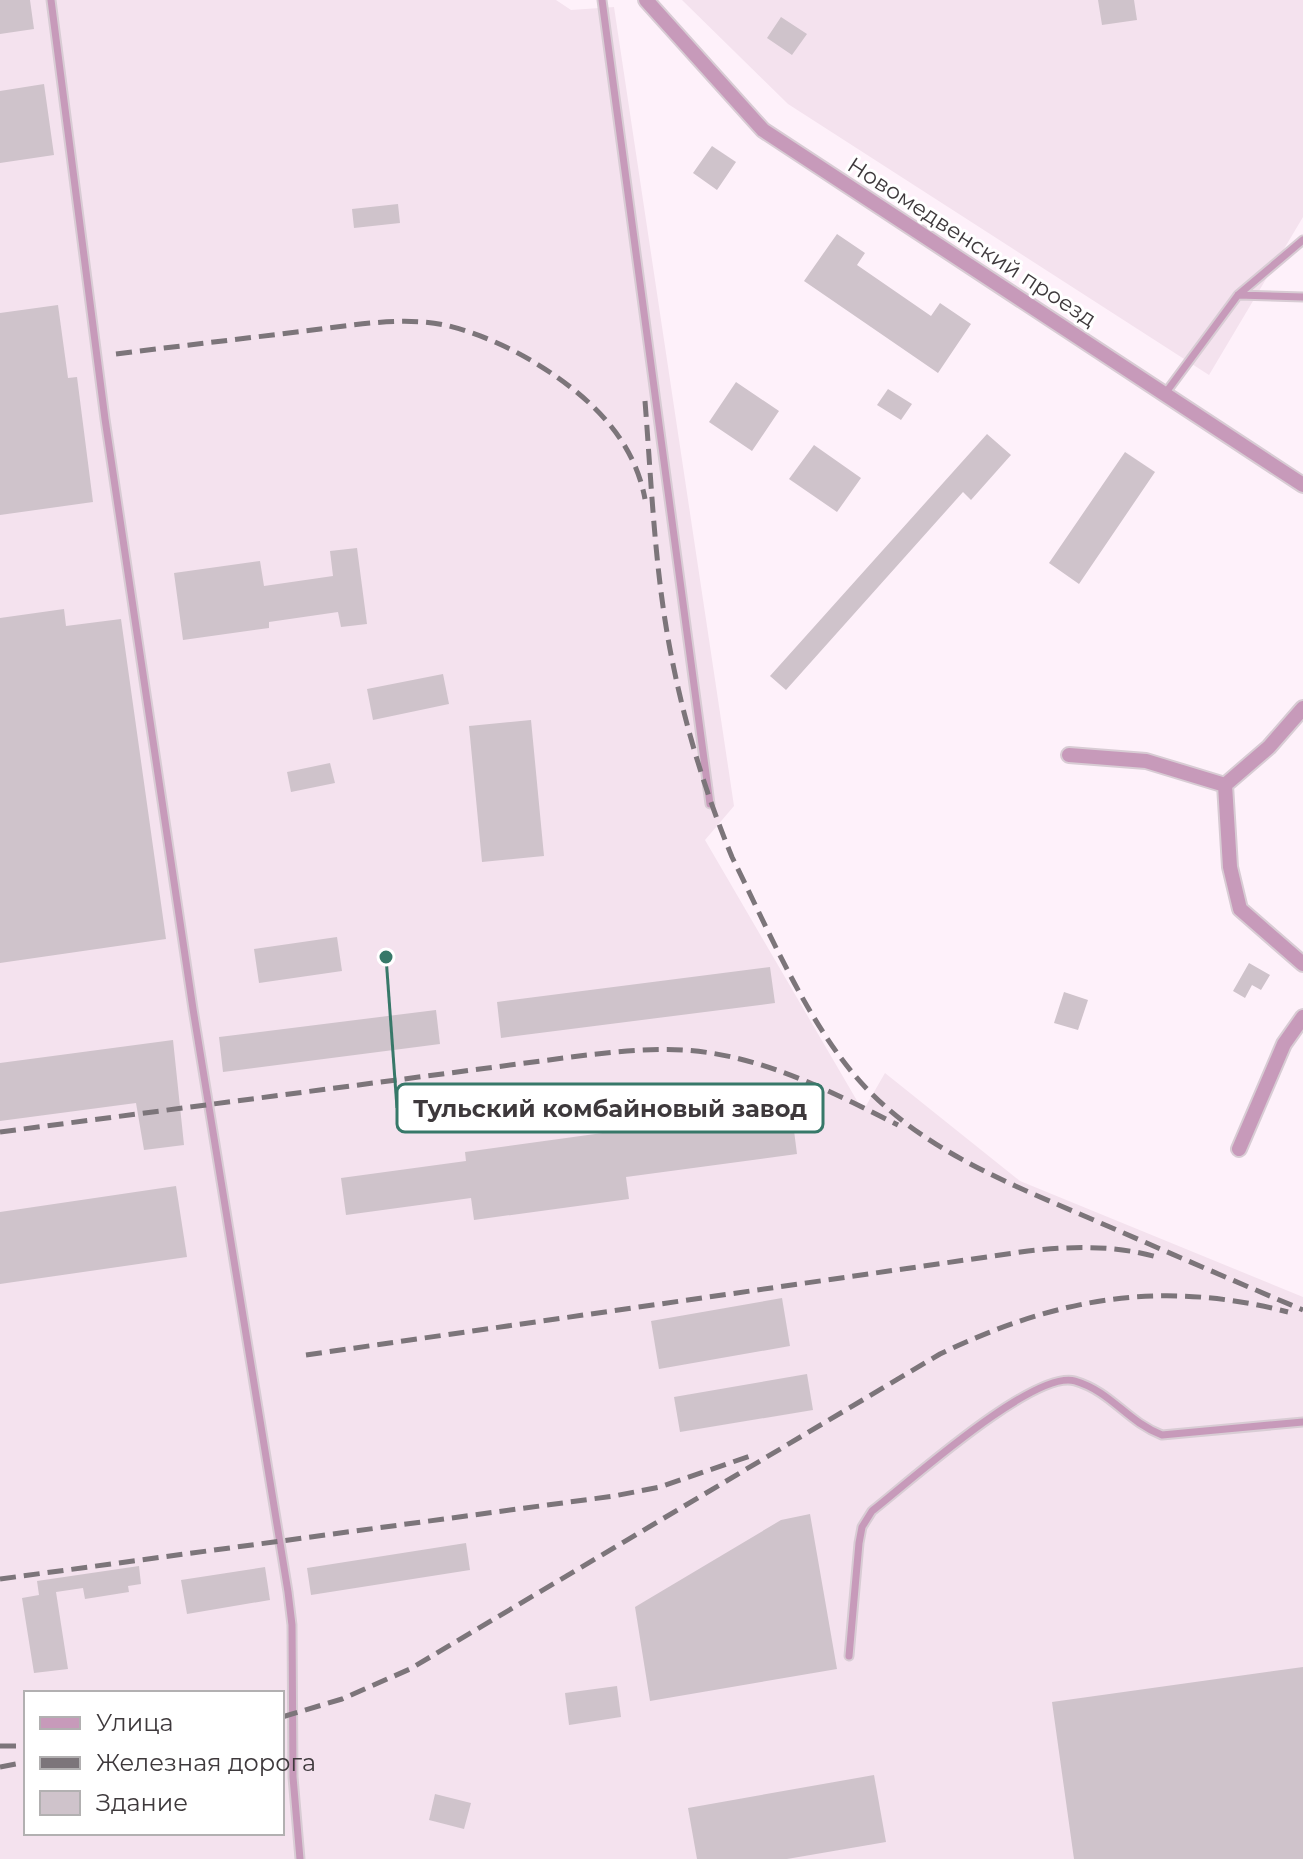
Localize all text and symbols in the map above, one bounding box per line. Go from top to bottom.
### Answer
street label: Новомедвенский проезд [843,151,1101,333]
callout: Тульский комбайновый завод [397,1084,823,1132]
text: Тульский комбайновый завод [413,1094,807,1123]
legend [24,1691,284,1835]
text: Улица [96,1708,174,1737]
text: Железная дорога [96,1748,316,1777]
text: Здание [96,1788,188,1817]

